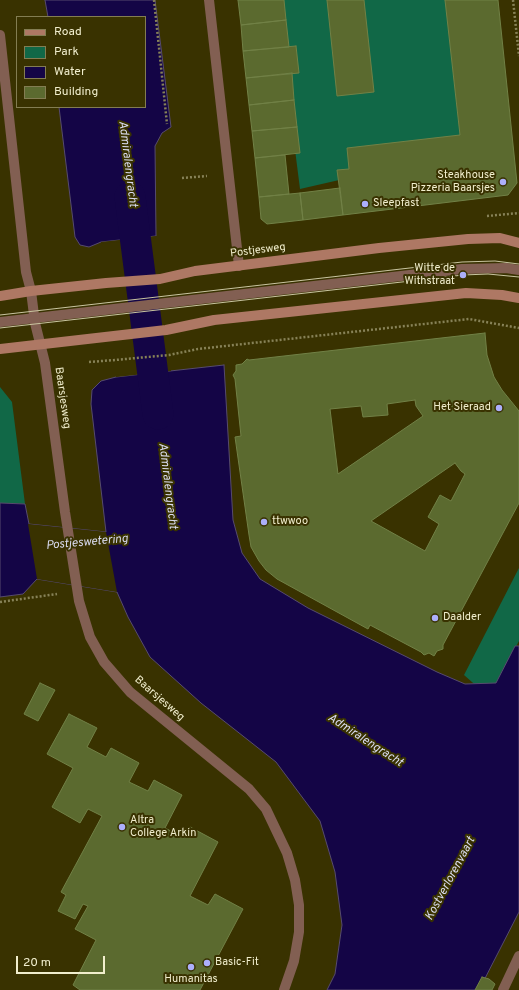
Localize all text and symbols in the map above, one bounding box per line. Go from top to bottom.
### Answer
legend [16,16,146,108]
text: Road [54,24,82,40]
text: Park [54,44,79,60]
text: Water [54,64,86,80]
text: Building [54,84,98,100]
water label: Admiralengracht [115,120,139,208]
place label: Steakhouse Pizzeria Baarsjes [411,169,495,195]
marker: Steakhouse Pizzeria Baarsjes [498,177,508,187]
place label: Sleepfast [373,197,419,211]
marker: Sleepfast [360,199,370,209]
street label: Postjesweg [229,241,287,261]
place label: Witte de Withstraat [404,262,455,288]
marker: Witte de Withstraat [458,270,468,280]
street label: Baarsjesweg [51,366,73,430]
place label: Het Sieraad [433,401,491,415]
marker: Het Sieraad [494,403,504,413]
water label: Admiralengracht [155,442,179,530]
place label: ttwwoo [272,515,308,529]
marker: ttwwoo [259,517,269,527]
water label: Postjeswetering [45,532,129,554]
place label: Daalder [443,611,481,625]
marker: Daalder [430,613,440,623]
street label: Baarsjesweg [131,674,187,724]
water label: Admiralengracht [325,711,405,771]
place label: Altra College Arkin [130,814,196,840]
marker: Altra College Arkin [117,822,127,832]
water label: Kostverlorenvaart [423,835,479,923]
scale bar [18,948,107,974]
text: 20 m [23,955,51,971]
place label: Basic-Fit [215,956,259,970]
marker: Basic-Fit [202,958,212,968]
marker: Humanitas [186,962,196,972]
place label: Humanitas [164,973,218,987]

